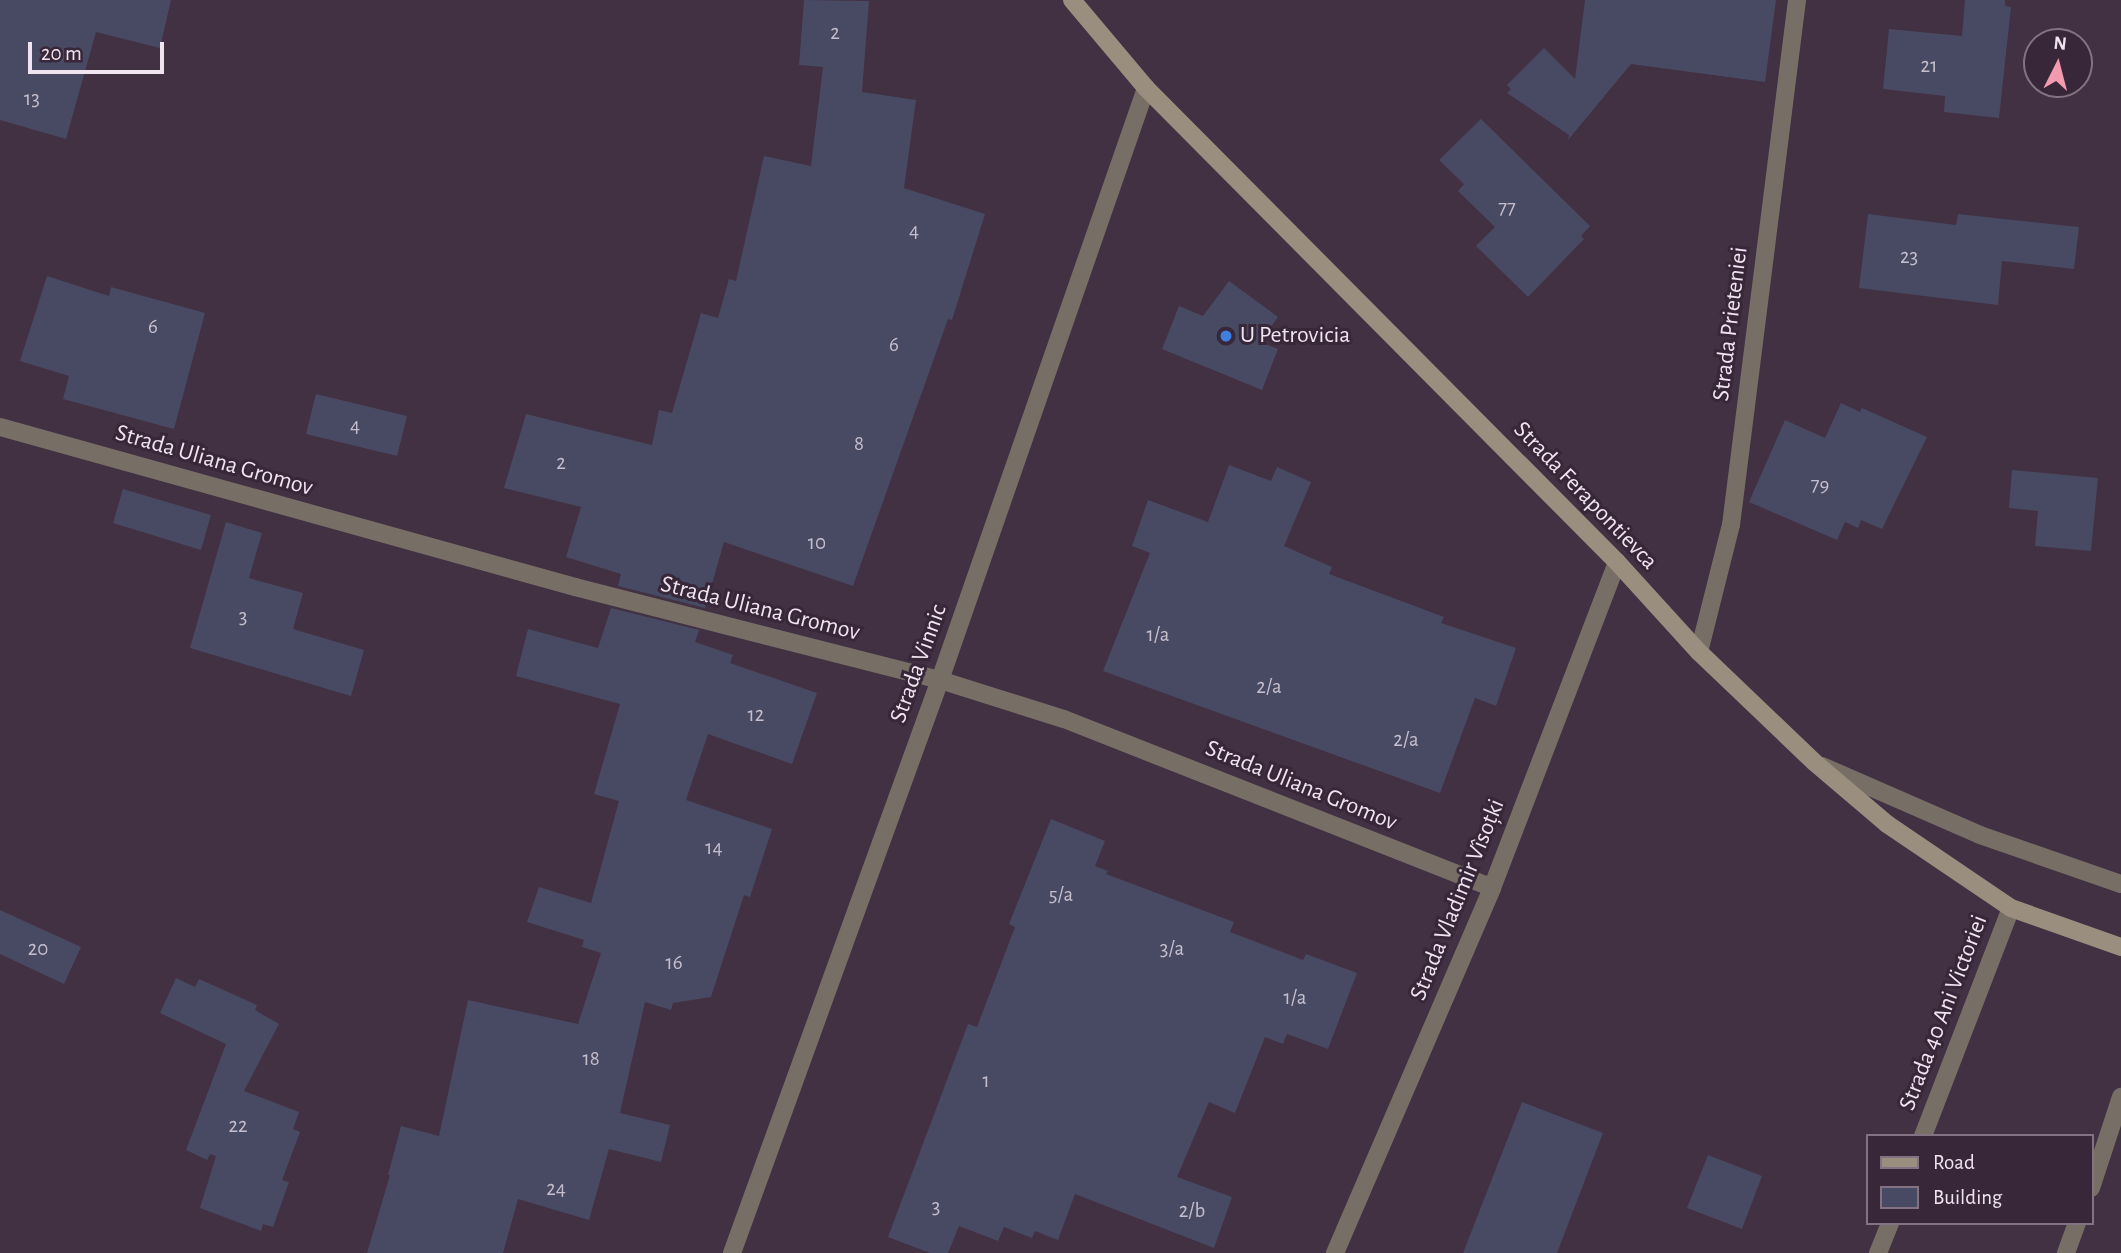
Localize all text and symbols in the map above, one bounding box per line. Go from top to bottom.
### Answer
house number: 2 [830,20,840,46]
scale bar [32,28,168,72]
north arrow [2023,28,2093,98]
text: N [2052,33,2068,54]
text: 20 m [41,43,82,64]
house number: 21 [1921,53,1937,79]
house number: 13 [24,86,40,112]
house number: 77 [1498,195,1516,221]
house number: 4 [909,218,919,244]
house number: 23 [1900,244,1918,270]
street label: Strada Prieteniei [1707,245,1755,403]
house number: 6 [148,314,158,340]
place label: U Petrovicia [1240,322,1350,350]
marker: U Petrovicia [1218,328,1234,344]
house number: 6 [889,332,899,358]
house number: 4 [350,413,360,439]
street label: Strada Ferapontievca [1507,416,1663,576]
street label: Strada Uliana Gromov [112,419,316,503]
house number: 8 [854,431,864,457]
house number: 2 [556,450,566,476]
house number: 79 [1811,472,1829,498]
house number: 10 [808,530,826,556]
street label: Strada Uliana Gromov [658,570,862,648]
street label: Strada Vinnic [884,601,954,727]
house number: 3 [239,604,247,630]
house number: 1/a [1147,622,1169,648]
house number: 2/a [1256,674,1282,700]
house number: 12 [748,702,764,728]
house number: 2/a [1393,727,1419,753]
street label: Strada Uliana Gromov [1201,734,1401,838]
street label: Strada Vladimir Vîsoțki [1404,795,1512,1005]
house number: 14 [705,835,723,861]
house number: 5/a [1049,882,1073,908]
street label: Strada 40 Ani Victoriei [1893,911,1995,1115]
house number: 20 [28,936,48,962]
house number: 3/a [1160,936,1184,962]
house number: 16 [665,950,683,976]
house number: 1/a [1284,985,1306,1011]
house number: 18 [582,1046,600,1072]
house number: 1 [982,1068,990,1094]
house number: 22 [228,1113,248,1139]
legend [1866,1134,2093,1225]
text: Road [1933,1152,1975,1173]
house number: 24 [546,1176,566,1202]
text: Building [1933,1187,2002,1208]
house number: 3 [932,1194,940,1220]
house number: 2/b [1179,1198,1205,1224]

